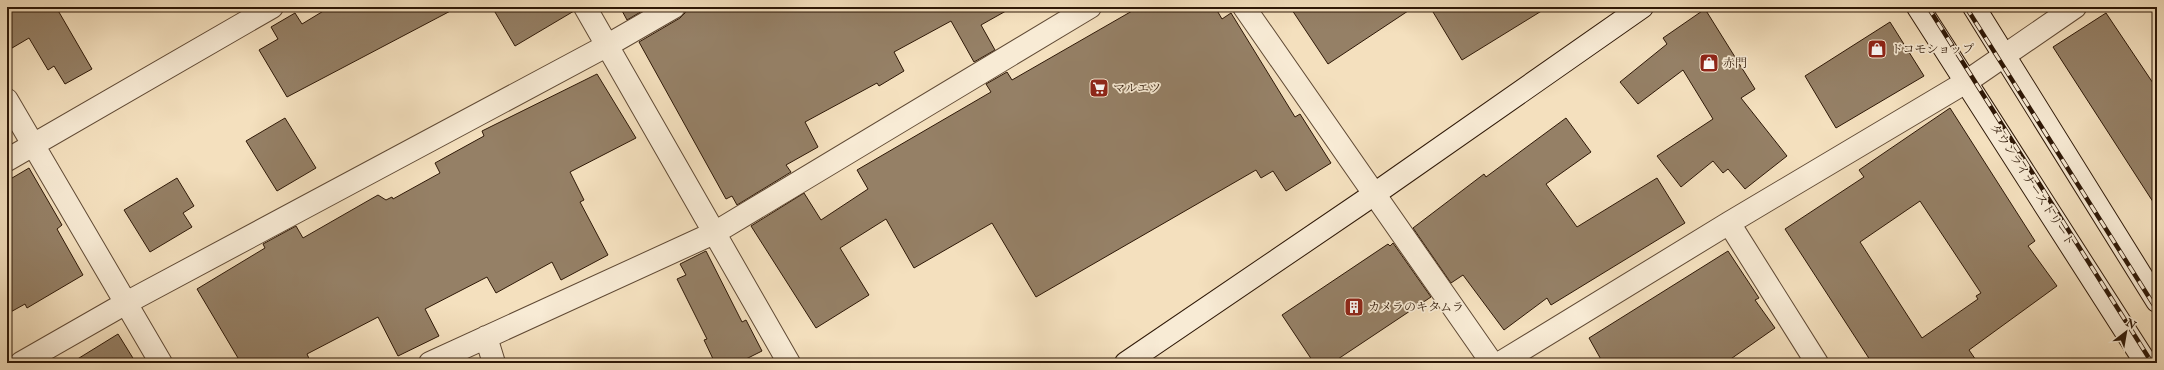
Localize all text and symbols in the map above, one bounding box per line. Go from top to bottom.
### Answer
shop icon: ドコモショップ [1866,38,1888,60]
place label: ドコモショップ [1891,42,1974,57]
shop icon: 赤門 [1698,52,1720,74]
place label: 赤門 [1723,56,1747,71]
supermarket icon: マルエツ [1088,77,1110,99]
place label: マルエツ [1113,81,1161,96]
street label: タウンライナーストリート [1987,121,2077,249]
building icon: カメラのキタムラ [1343,296,1365,318]
place label: カメラのキタムラ [1368,300,1464,315]
north arrow [2106,312,2146,352]
text: N [2122,315,2139,333]

